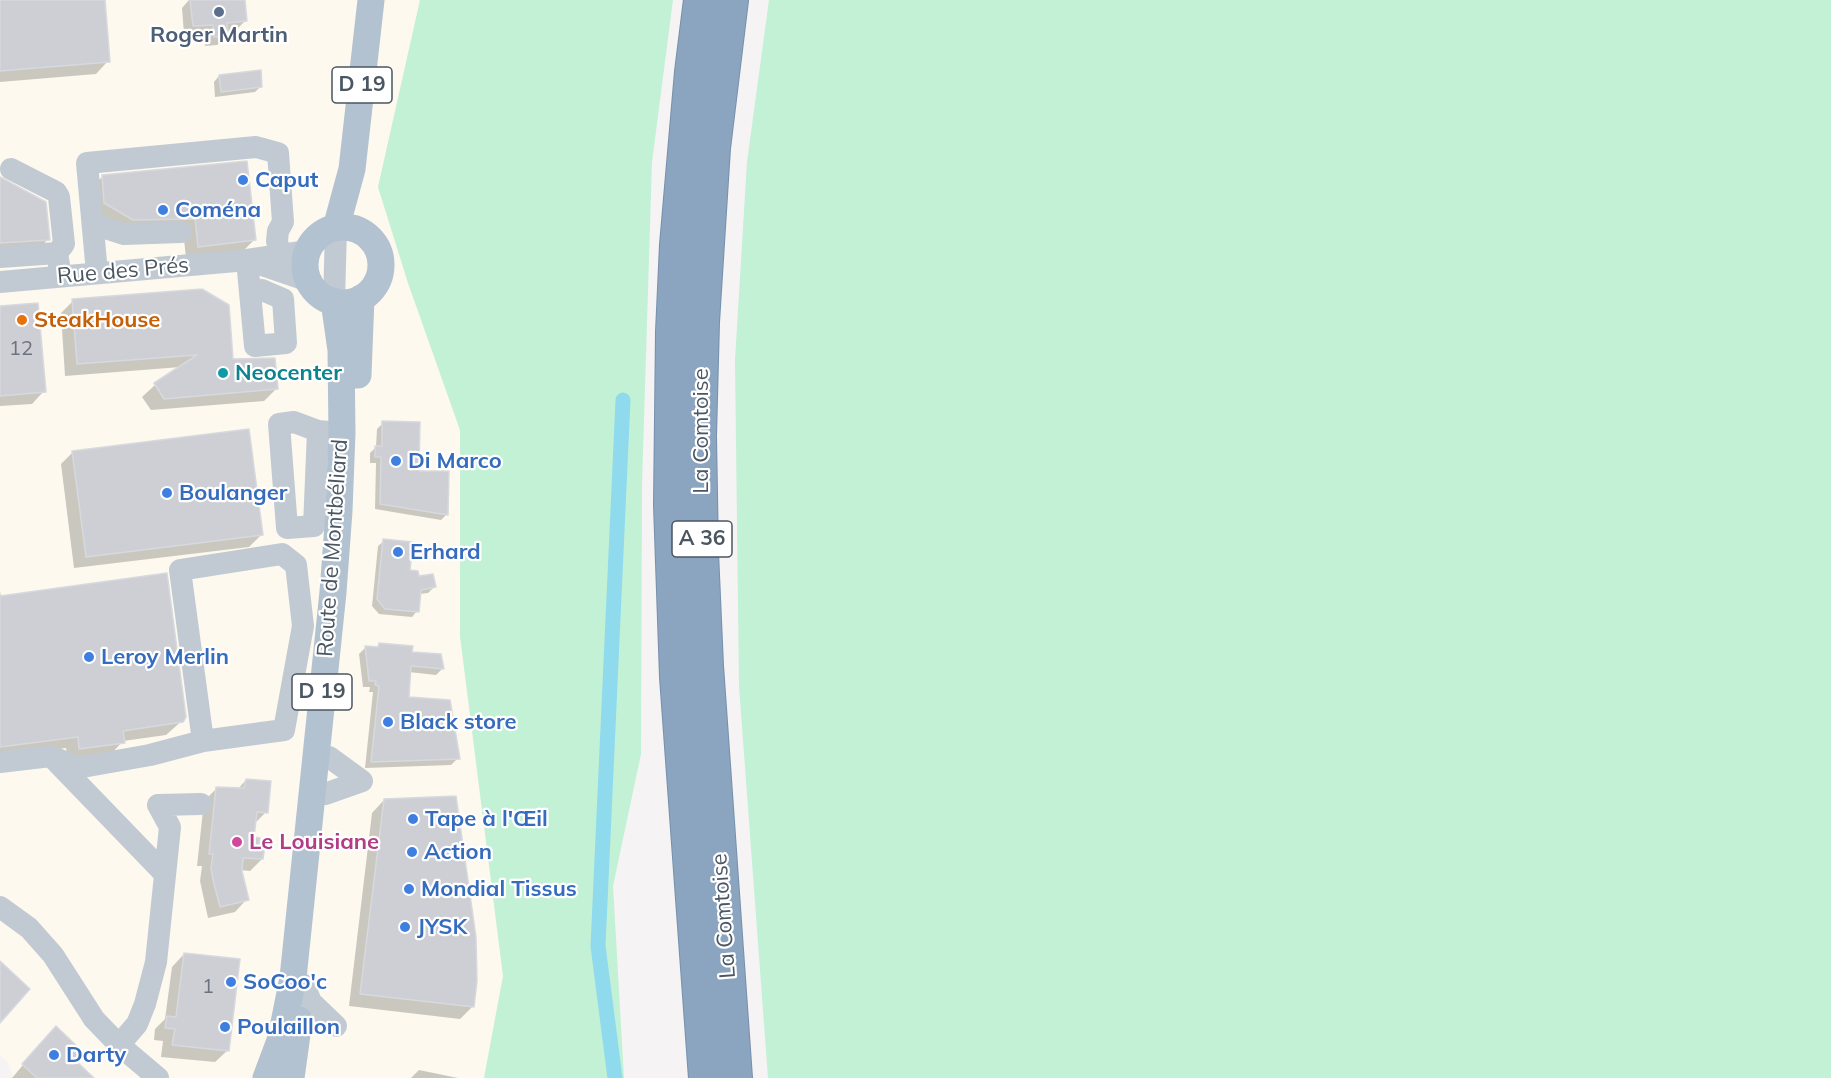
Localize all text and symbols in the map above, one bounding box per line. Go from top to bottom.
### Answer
marker: Roger Martin [212,5,226,19]
place label: Roger Martin [150,22,288,48]
road number: D 19 [332,67,392,103]
place label: Caput [255,167,318,193]
marker: Caput [236,173,250,187]
place label: Coména [175,197,261,223]
marker: Coména [156,203,170,217]
street label: Rue des Prés [56,252,190,290]
place label: SteakHouse [34,307,160,333]
marker: SteakHouse [15,313,29,327]
house number: 12 [9,337,33,361]
place label: Neocenter [235,360,342,386]
marker: Neocenter [216,366,230,380]
street label: La Comtoise [688,368,714,494]
street label: Route de Montbéliard [312,438,354,658]
place label: Di Marco [408,448,502,474]
marker: Di Marco [389,454,403,468]
place label: Boulanger [179,480,287,506]
marker: Boulanger [160,486,174,500]
road number: A 36 [672,521,732,557]
place label: Erhard [410,539,481,565]
marker: Erhard [391,545,405,559]
place label: Leroy Merlin [101,644,229,670]
marker: Leroy Merlin [82,650,96,664]
road number: D 19 [292,674,352,710]
place label: Black store [400,709,517,735]
marker: Black store [381,715,395,729]
place label: Tape à l'Œil [425,806,548,832]
marker: Tape à l'Œil [406,812,420,826]
place label: Le Louisiane [249,829,379,855]
marker: Le Louisiane [230,835,244,849]
place label: Action [424,839,492,865]
marker: Action [405,845,419,859]
street label: La Comtoise [706,853,742,979]
place label: Mondial Tissus [421,876,577,902]
marker: Mondial Tissus [402,882,416,896]
place label: JYSK [417,914,467,940]
marker: JYSK [398,920,412,934]
place label: SoCoo'c [243,969,327,995]
house number: 1 [202,975,214,999]
marker: SoCoo'c [224,975,238,989]
place label: Poulaillon [237,1014,340,1040]
marker: Poulaillon [218,1020,232,1034]
place label: Darty [66,1042,126,1068]
marker: Darty [47,1048,61,1062]

